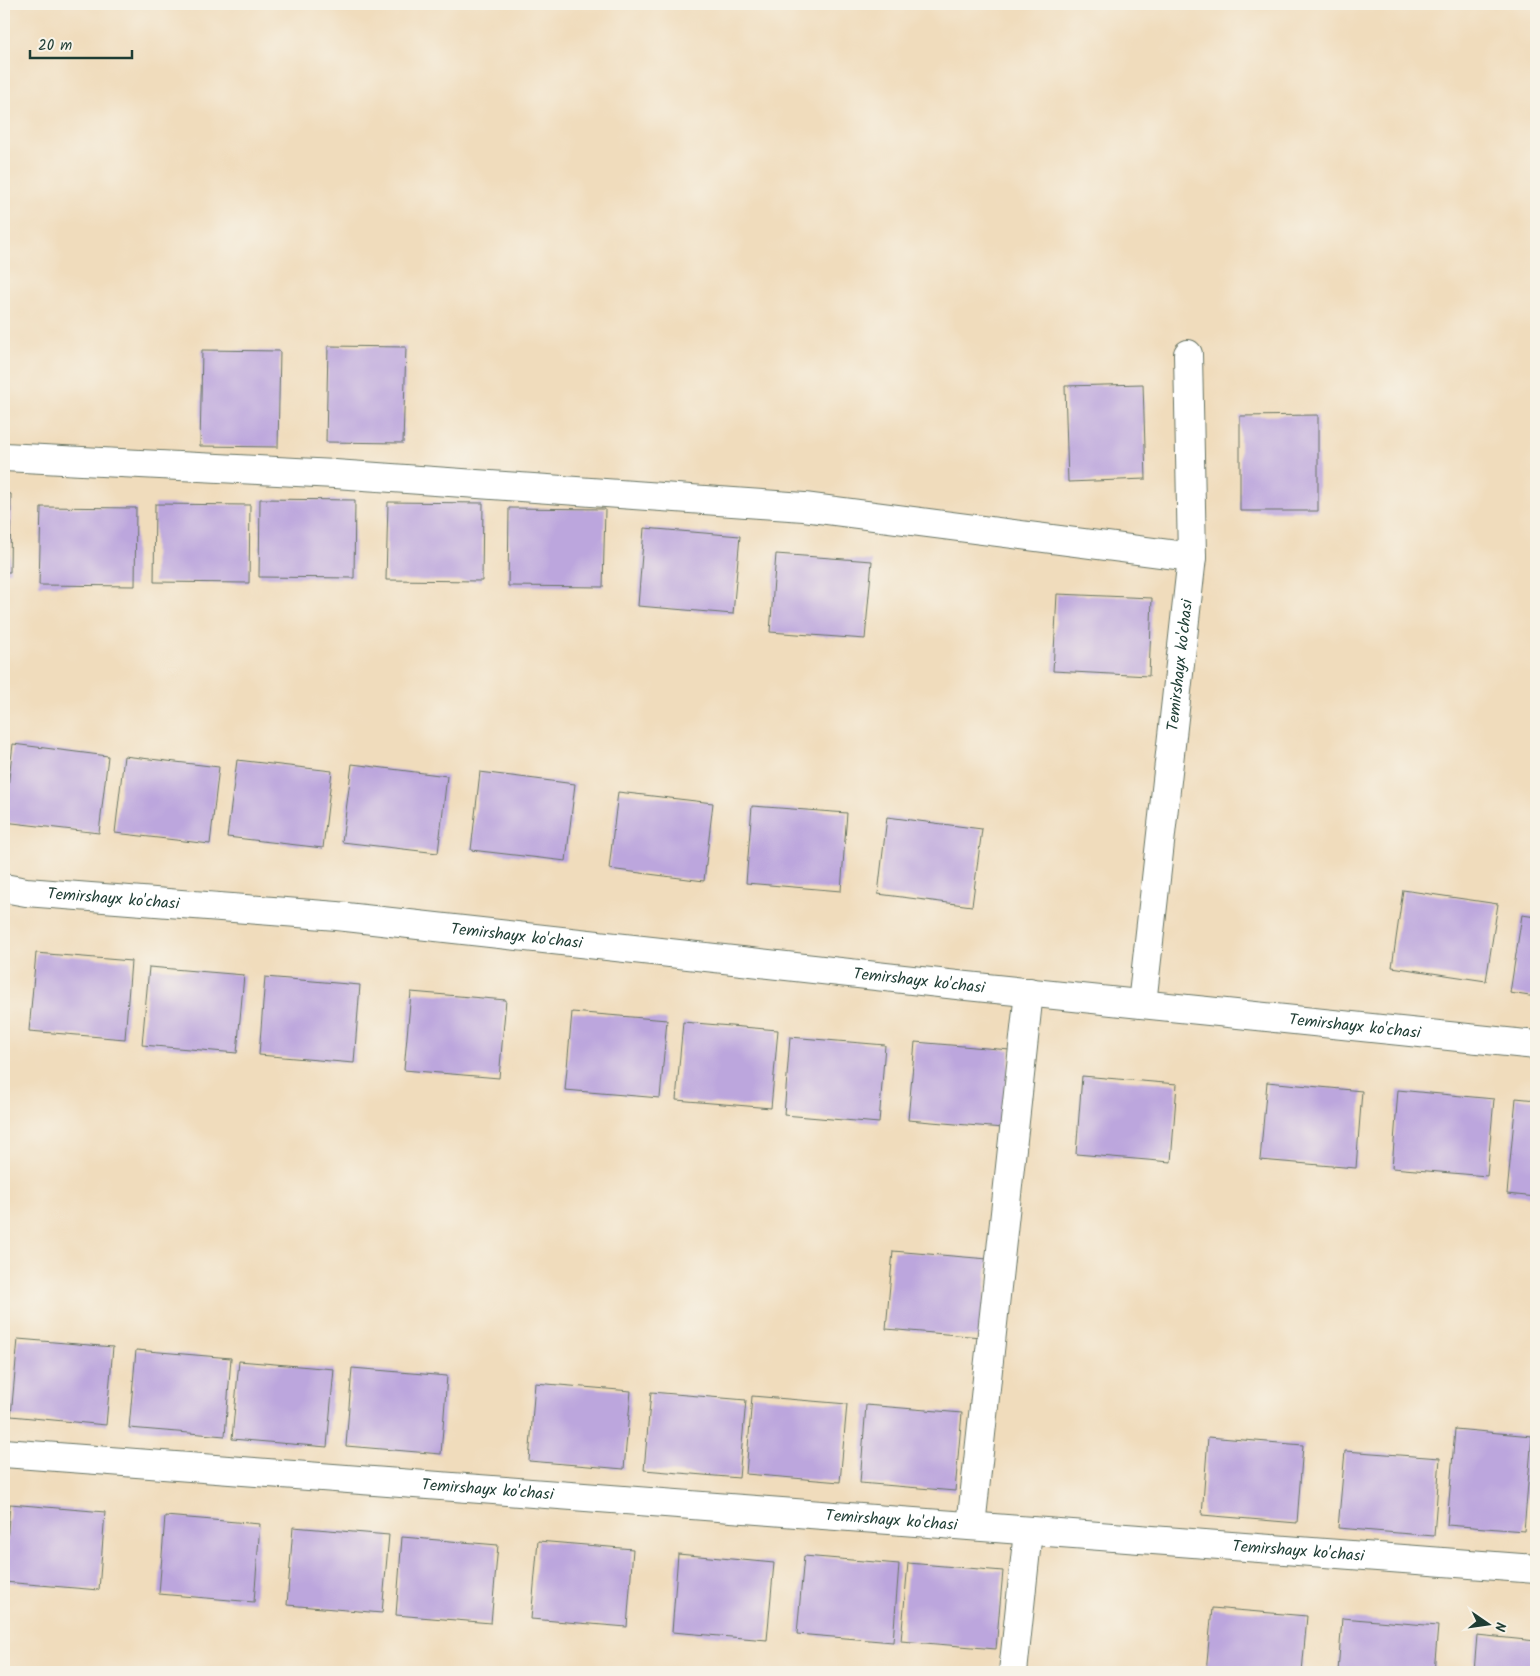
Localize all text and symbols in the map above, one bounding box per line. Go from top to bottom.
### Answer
scale bar [30,28,132,60]
text: 20 m [38,34,72,58]
street label: Temirshayx ko'chasi [1160,597,1200,732]
street label: Temirshayx ko'chasi [46,881,181,916]
street label: Temirshayx ko'chasi [449,916,585,956]
street label: Temirshayx ko'chasi [852,961,987,1000]
street label: Temirshayx ko'chasi [1288,1007,1423,1046]
street label: Temirshayx ko'chasi [421,1472,556,1507]
street label: Temirshayx ko'chasi [825,1503,960,1538]
street label: Temirshayx ko'chasi [1231,1534,1366,1569]
north arrow [1462,1598,1512,1648]
text: N [1488,1620,1511,1634]

